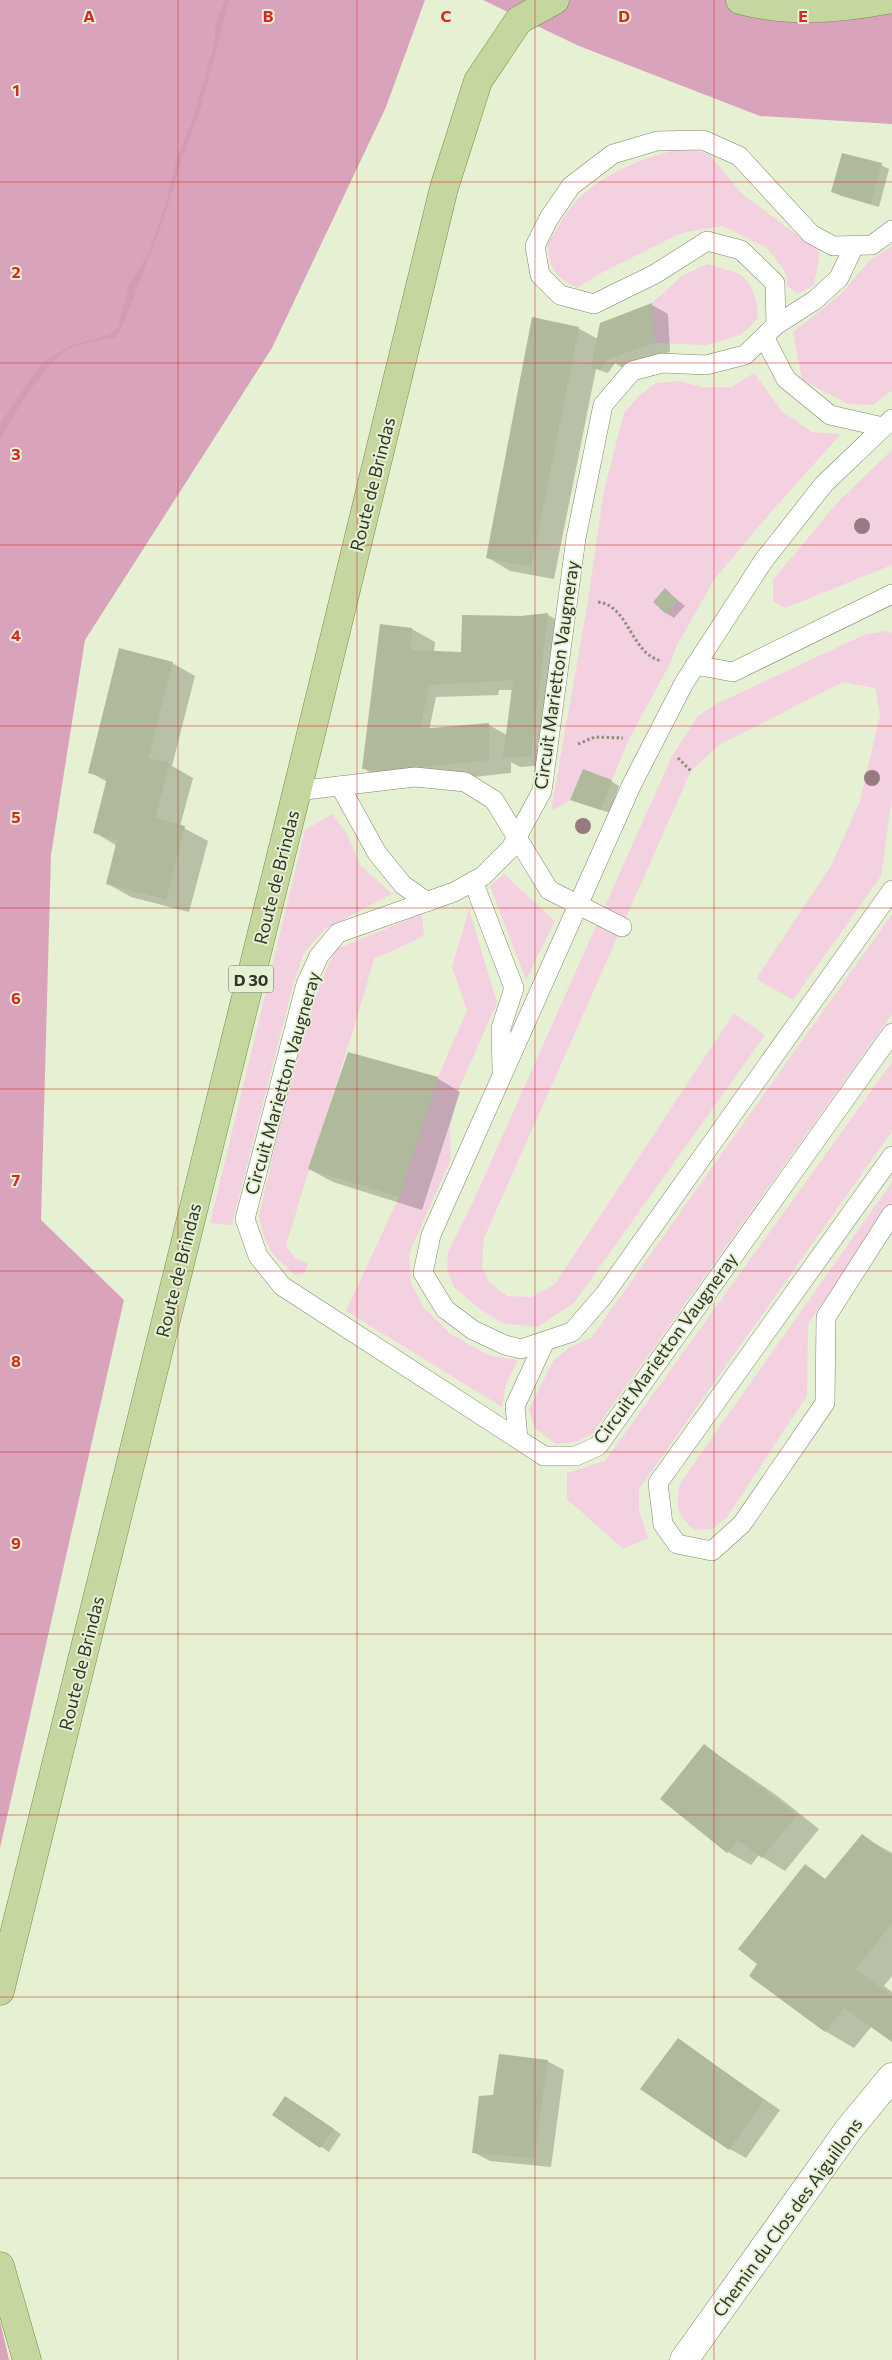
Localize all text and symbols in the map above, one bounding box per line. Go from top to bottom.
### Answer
text: A [83,6,95,25]
text: B [263,6,274,25]
text: C [441,6,452,25]
text: D [618,6,630,25]
text: E [798,6,808,25]
text: 1 [12,80,20,99]
text: 2 [11,262,21,281]
street label: Route de Brindas [345,415,399,553]
text: 3 [11,444,21,463]
street label: Circuit Marietton Vaugneray [529,559,583,791]
text: 4 [11,625,21,644]
text: 5 [11,807,21,826]
street label: Route de Brindas [249,808,303,946]
road number: D 30 [228,966,274,992]
street label: Circuit Marietton Vaugneray [240,969,324,1197]
text: 6 [11,988,21,1007]
text: 7 [12,1170,21,1189]
street label: Route de Brindas [151,1201,205,1339]
street label: Circuit Marietton Vaugneray [588,1248,742,1448]
text: 8 [11,1351,21,1370]
text: 9 [11,1533,21,1552]
street label: Route de Brindas [54,1594,108,1732]
street label: Chemin du Clos des Aiguillons [707,2113,867,2321]

